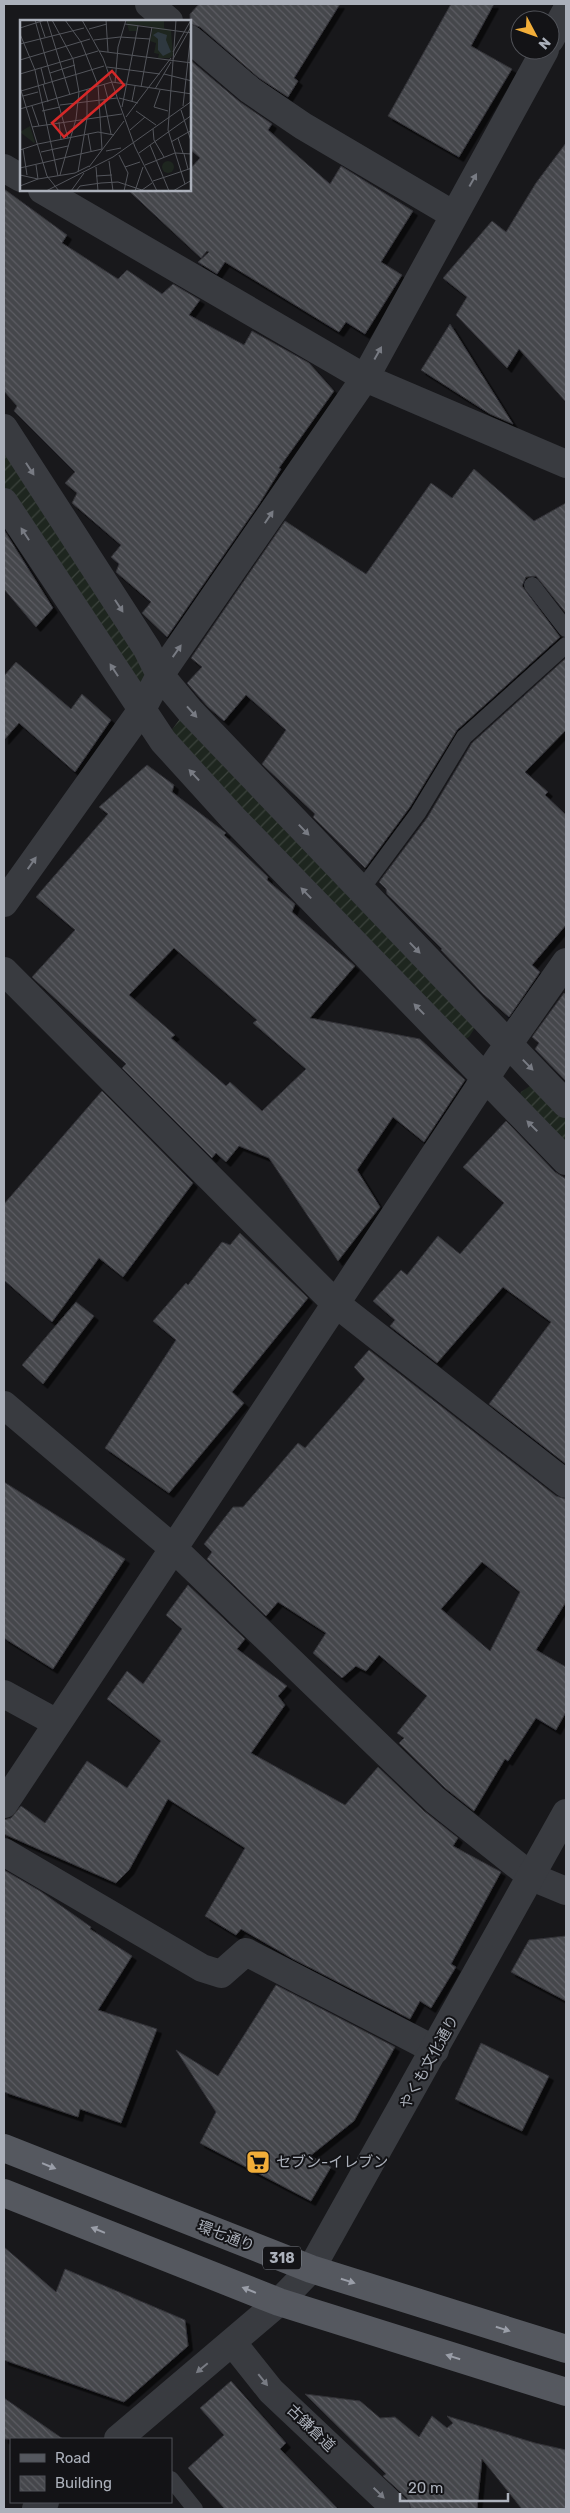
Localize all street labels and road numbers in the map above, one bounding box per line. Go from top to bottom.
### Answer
street label: やくも文化通り [396,2012,462,2112]
street label: 環七通り [195,2217,257,2255]
road number: 318 [263,2246,301,2270]
street label: 古鎌倉道 [283,2401,339,2455]

